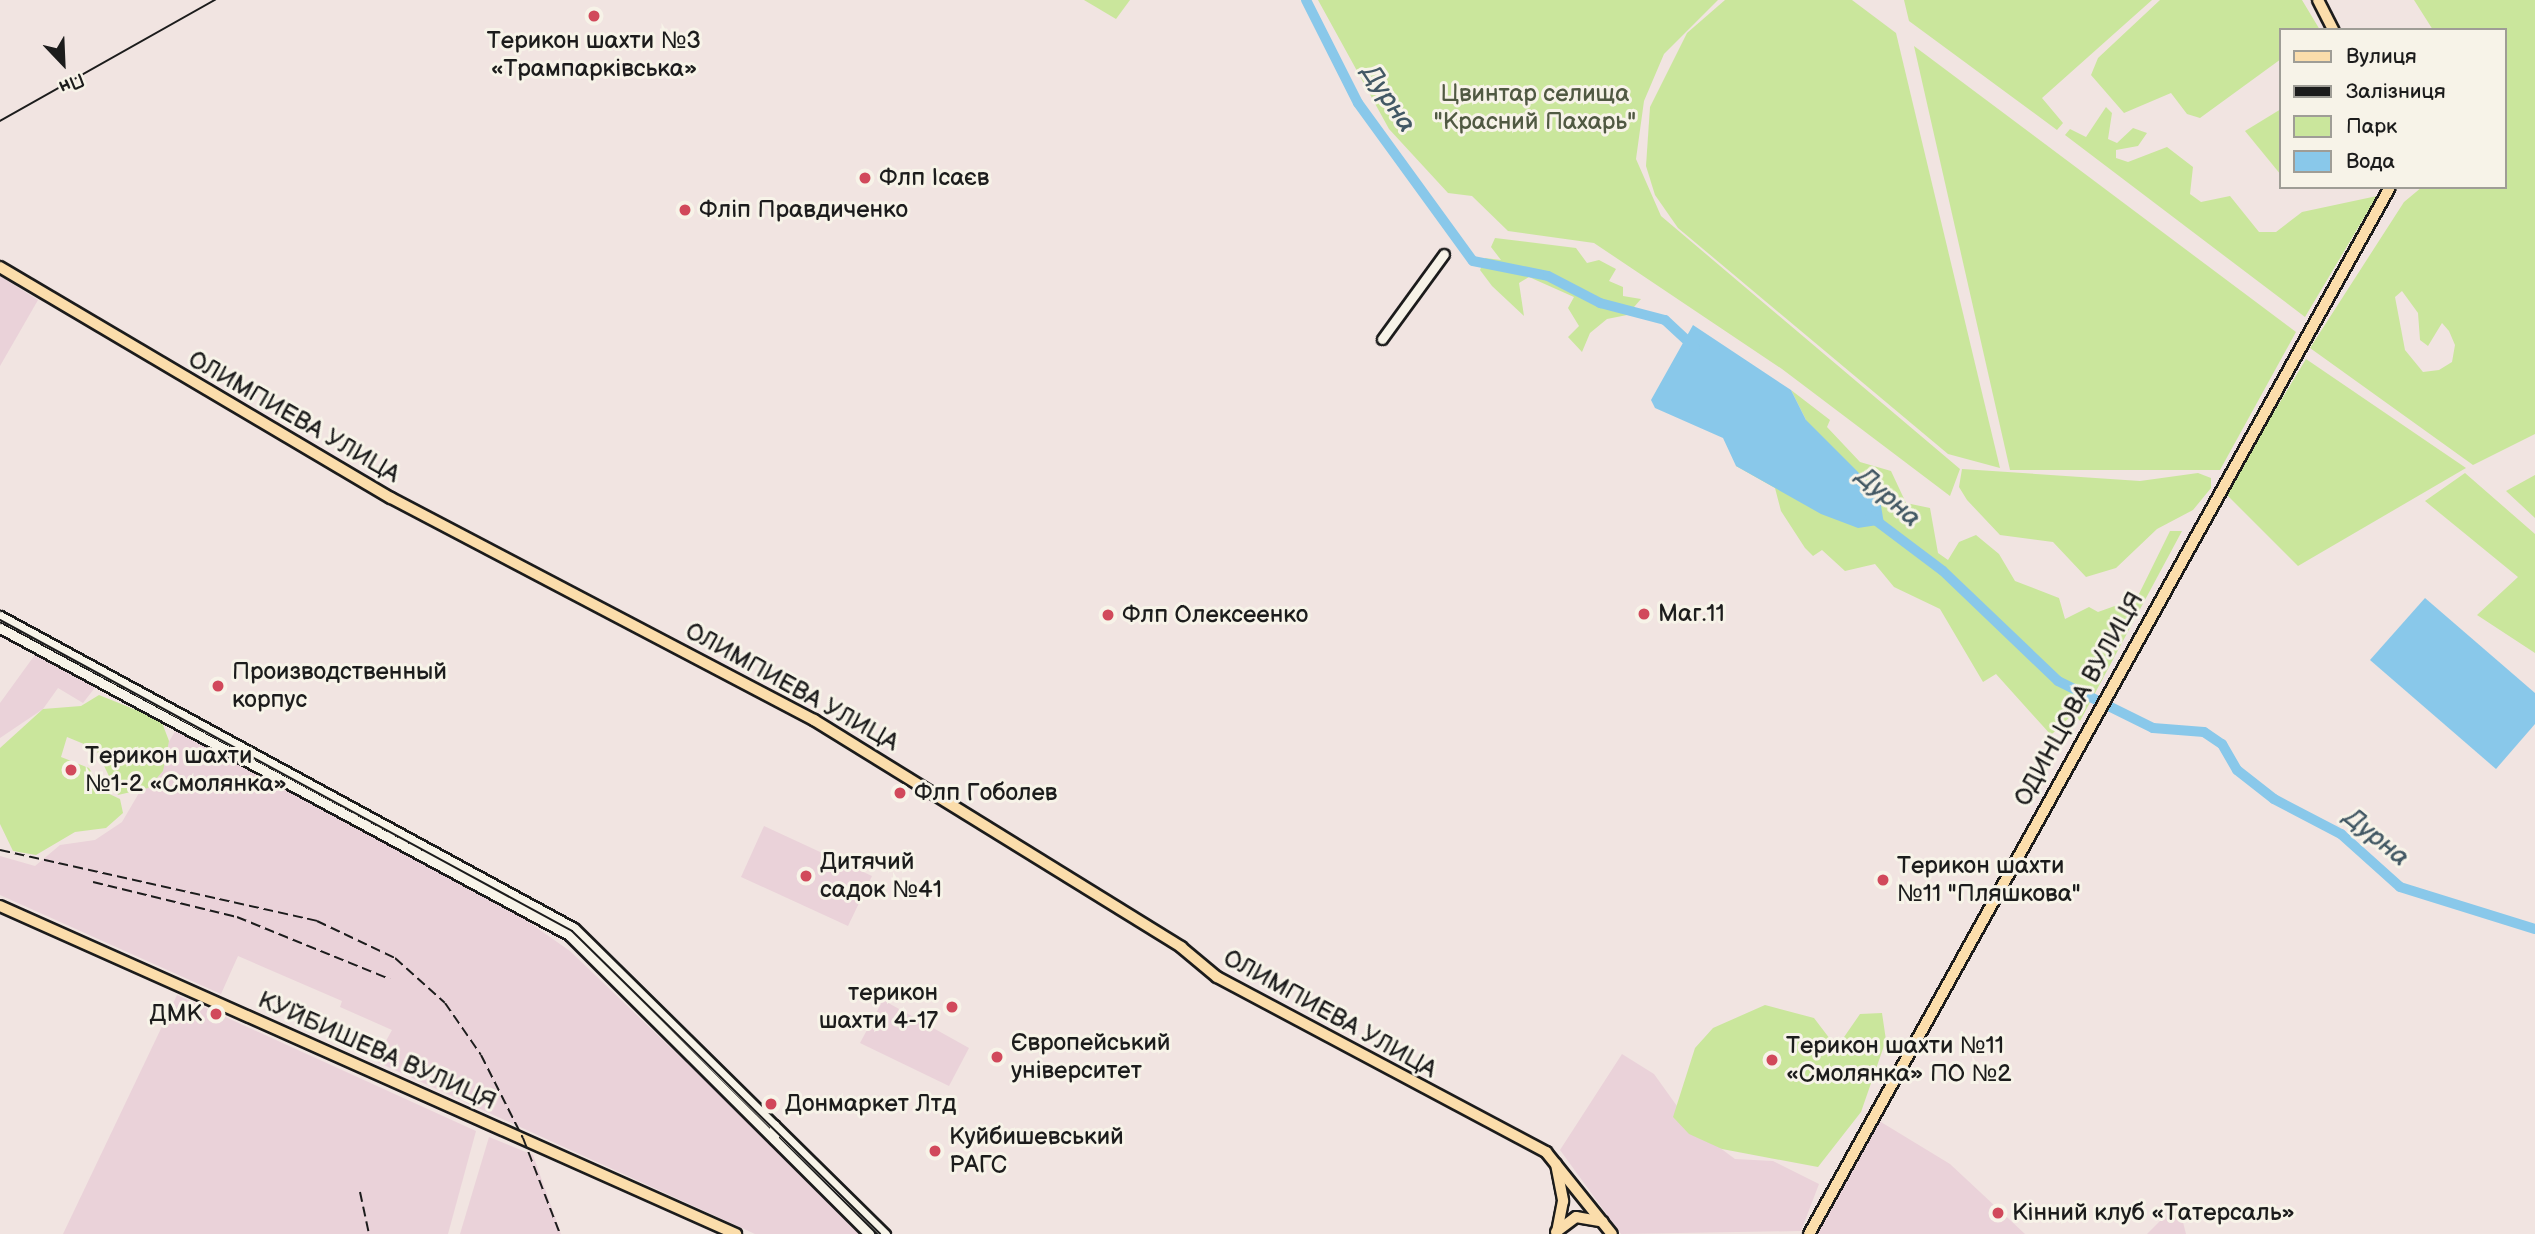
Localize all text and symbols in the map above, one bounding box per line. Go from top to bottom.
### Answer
marker: Терикон шахти №3 «Трампарківська» [586,8,602,24]
place label: Терикон шахти №3 «Трампарківська» [487,27,701,83]
north arrow [28,28,98,98]
legend [2280,28,2507,189]
text: Вулиця [2346,44,2417,69]
water label: Дурна [1354,59,1422,139]
text: Пн [55,67,88,98]
text: Залізниця [2346,79,2446,104]
park label: Цвинтар селища "Красний Пахарь" [1434,80,1636,136]
text: Парк [2346,114,2397,139]
text: Вода [2346,149,2395,174]
place label: Флп Ісаєв [879,164,989,192]
marker: Флп Ісаєв [857,170,873,186]
place label: Фліп Правдиченко [699,196,908,224]
marker: Фліп Правдиченко [677,202,693,218]
street label: ОЛИМПИЕВА УЛИЦА [183,345,405,489]
water label: Дурна [1849,462,1927,534]
street label: ОДИНЦОВА ВУЛИЦЯ [2008,587,2150,811]
place label: Маг.11 [1658,600,1725,628]
place label: Флп Олексеенко [1122,601,1308,629]
marker: Маг.11 [1636,606,1652,622]
marker: Флп Олексеенко [1100,607,1116,623]
street label: ОЛИМПИЕВА УЛИЦА [680,616,904,758]
place label: Производственный корпус [232,658,447,714]
marker: Производственный корпус [210,678,226,694]
place label: Терикон шахти №1-2 «Смолянка» [85,742,287,798]
marker: Терикон шахти №1-2 «Смолянка» [63,762,79,778]
place label: Флп Гоболев [914,779,1057,807]
marker: Флп Гоболев [892,785,908,801]
water label: Дурна [2337,802,2415,874]
place label: Дитячий садок №41 [820,848,942,904]
place label: Терикон шахти №11 "Пляшкова" [1897,852,2081,908]
marker: Дитячий садок №41 [798,868,814,884]
marker: Терикон шахти №11 "Пляшкова" [1875,872,1891,888]
street label: ОЛИМПИЕВА УЛИЦА [1218,943,1442,1085]
place label: терикон шахти 4-17 [819,979,938,1035]
street label: КУЙБИШЕВА ВУЛИЦЯ [254,985,500,1117]
marker: терикон шахти 4-17 [944,999,960,1015]
place label: ДМК [149,1000,202,1028]
marker: ДМК [208,1006,224,1022]
place label: Європейський університет [1011,1029,1171,1085]
place label: Терикон шахти №11 «Смолянка» ПО №2 [1786,1032,2011,1088]
marker: Європейський університет [989,1049,1005,1065]
marker: Терикон шахти №11 «Смолянка» ПО №2 [1764,1052,1780,1068]
place label: Донмаркет Лтд [785,1090,956,1118]
marker: Донмаркет Лтд [763,1096,779,1112]
place label: Куйбишевський РАГС [949,1123,1124,1179]
marker: Куйбишевський РАГС [927,1143,943,1159]
place label: Кінний клуб «Татерсаль» [2012,1199,2295,1227]
marker: Кінний клуб «Татерсаль» [1990,1205,2006,1221]

